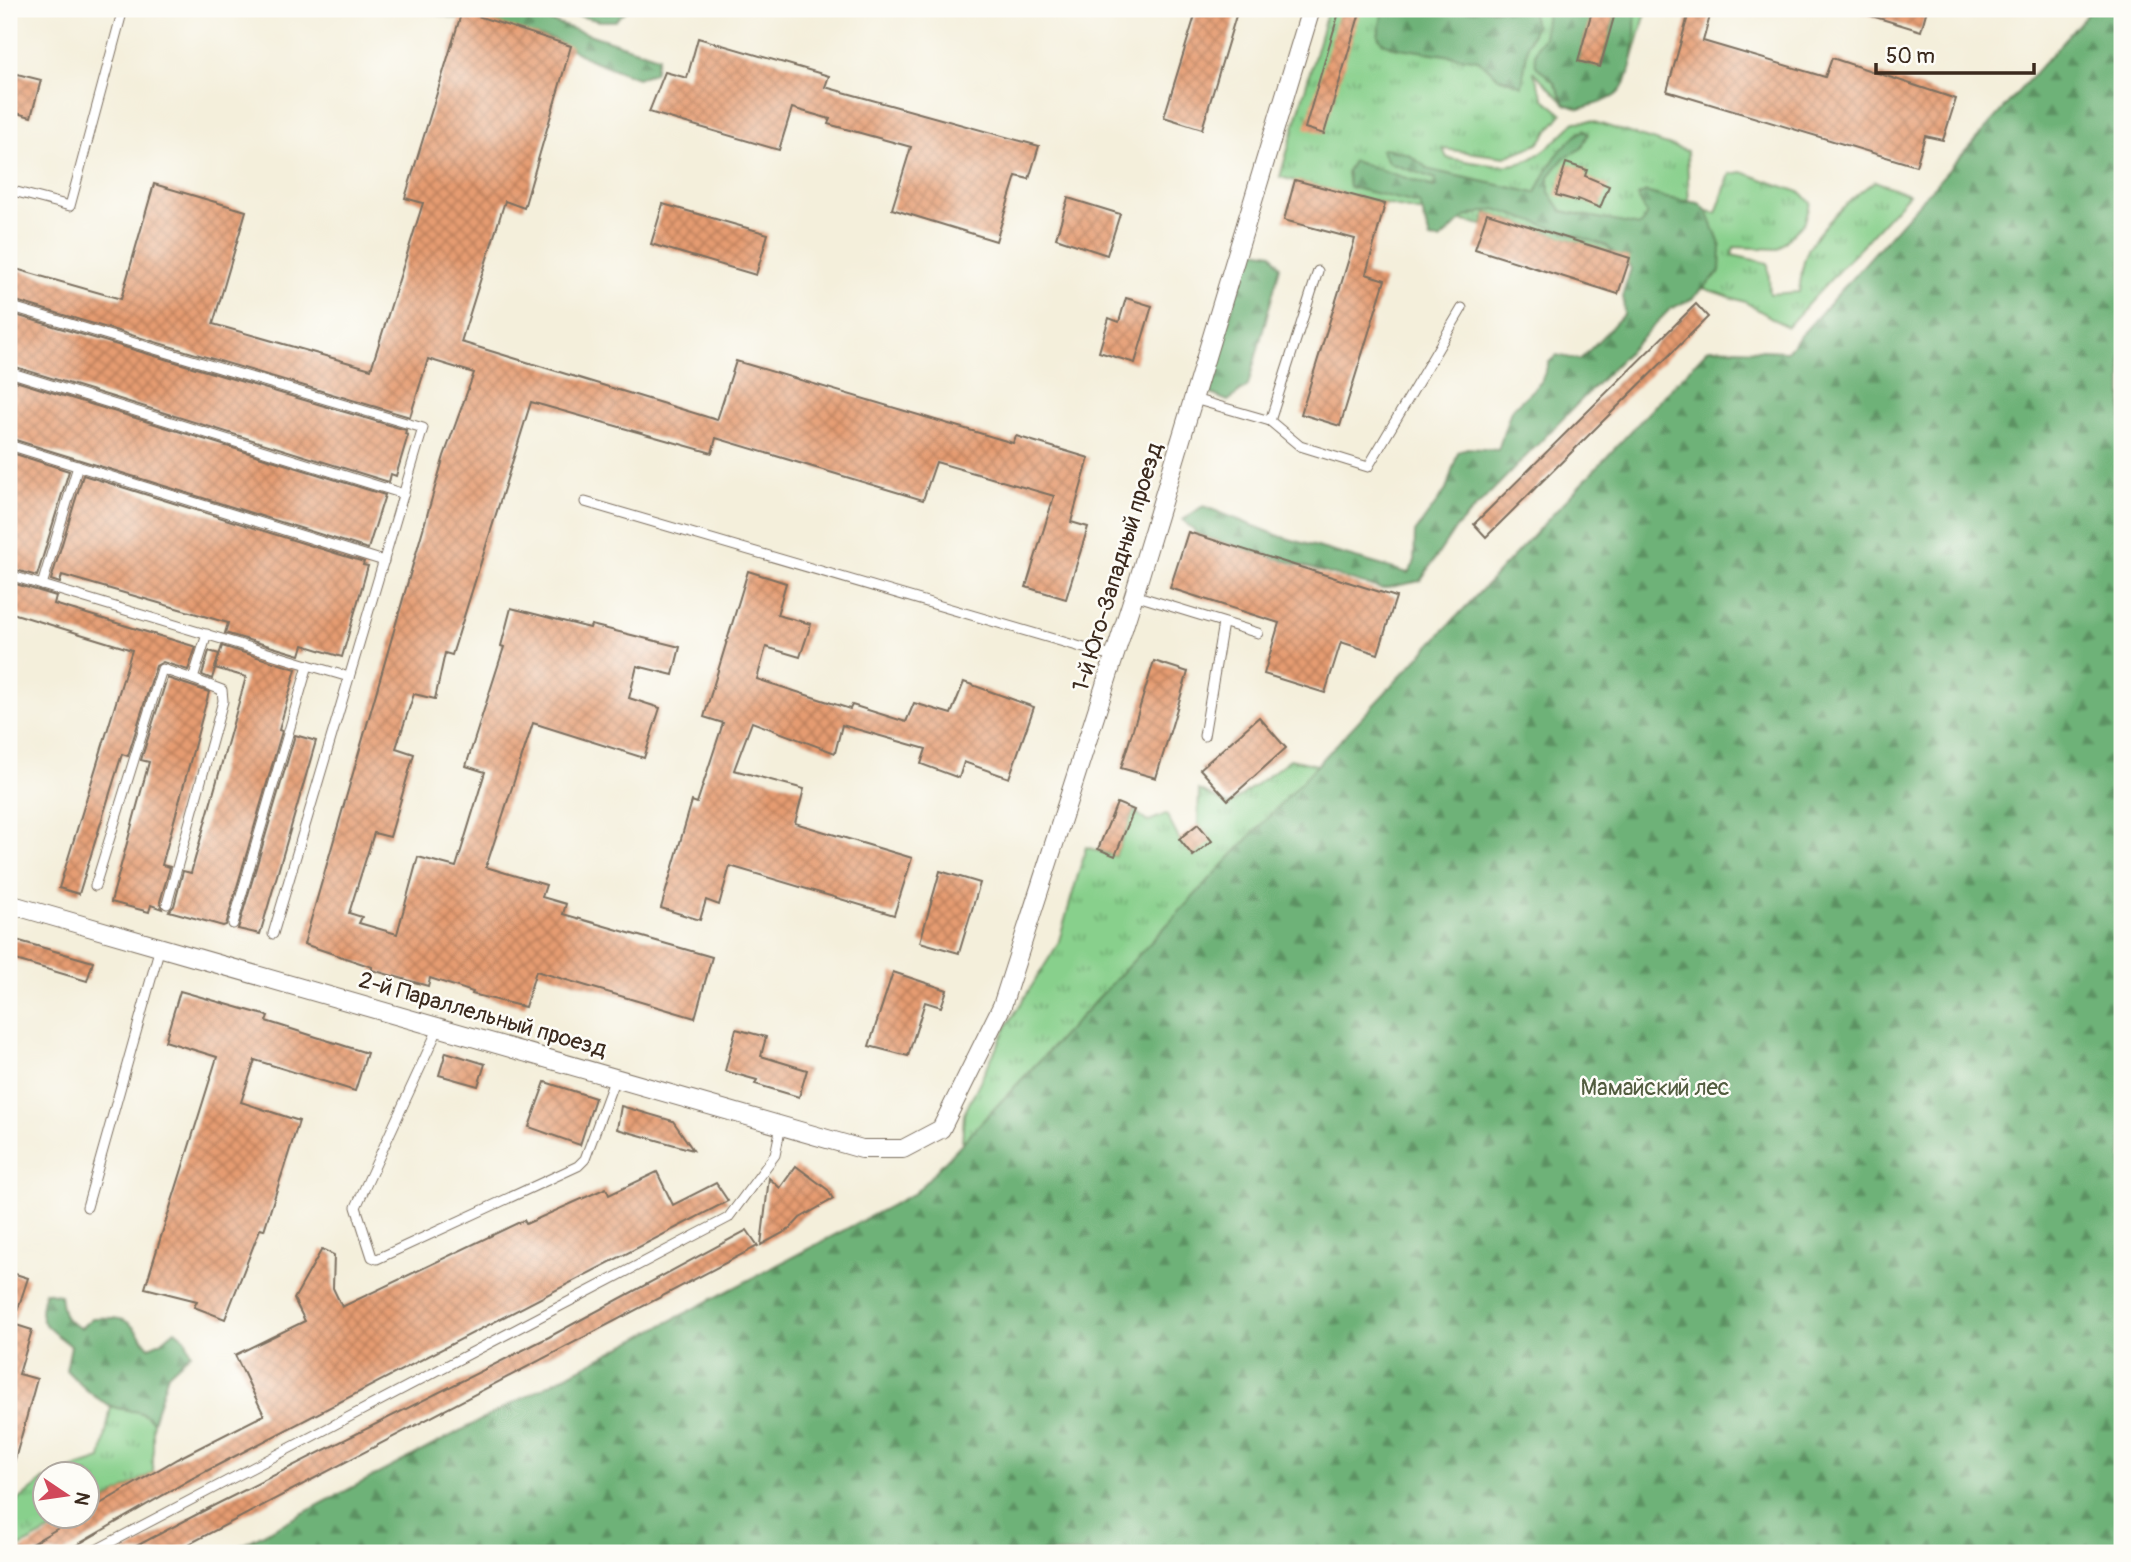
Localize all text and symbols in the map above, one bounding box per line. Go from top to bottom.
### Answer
scale bar [1876,32,2033,76]
text: 50 m [1886,43,1935,70]
street label: 1-й Юго-Западный проезд [1066,439,1169,695]
street label: 2-й Параллельный проезд [356,965,610,1064]
park label: Мамайский лес [1580,1073,1730,1102]
north arrow [32,1460,102,1530]
text: N [68,1490,95,1508]

